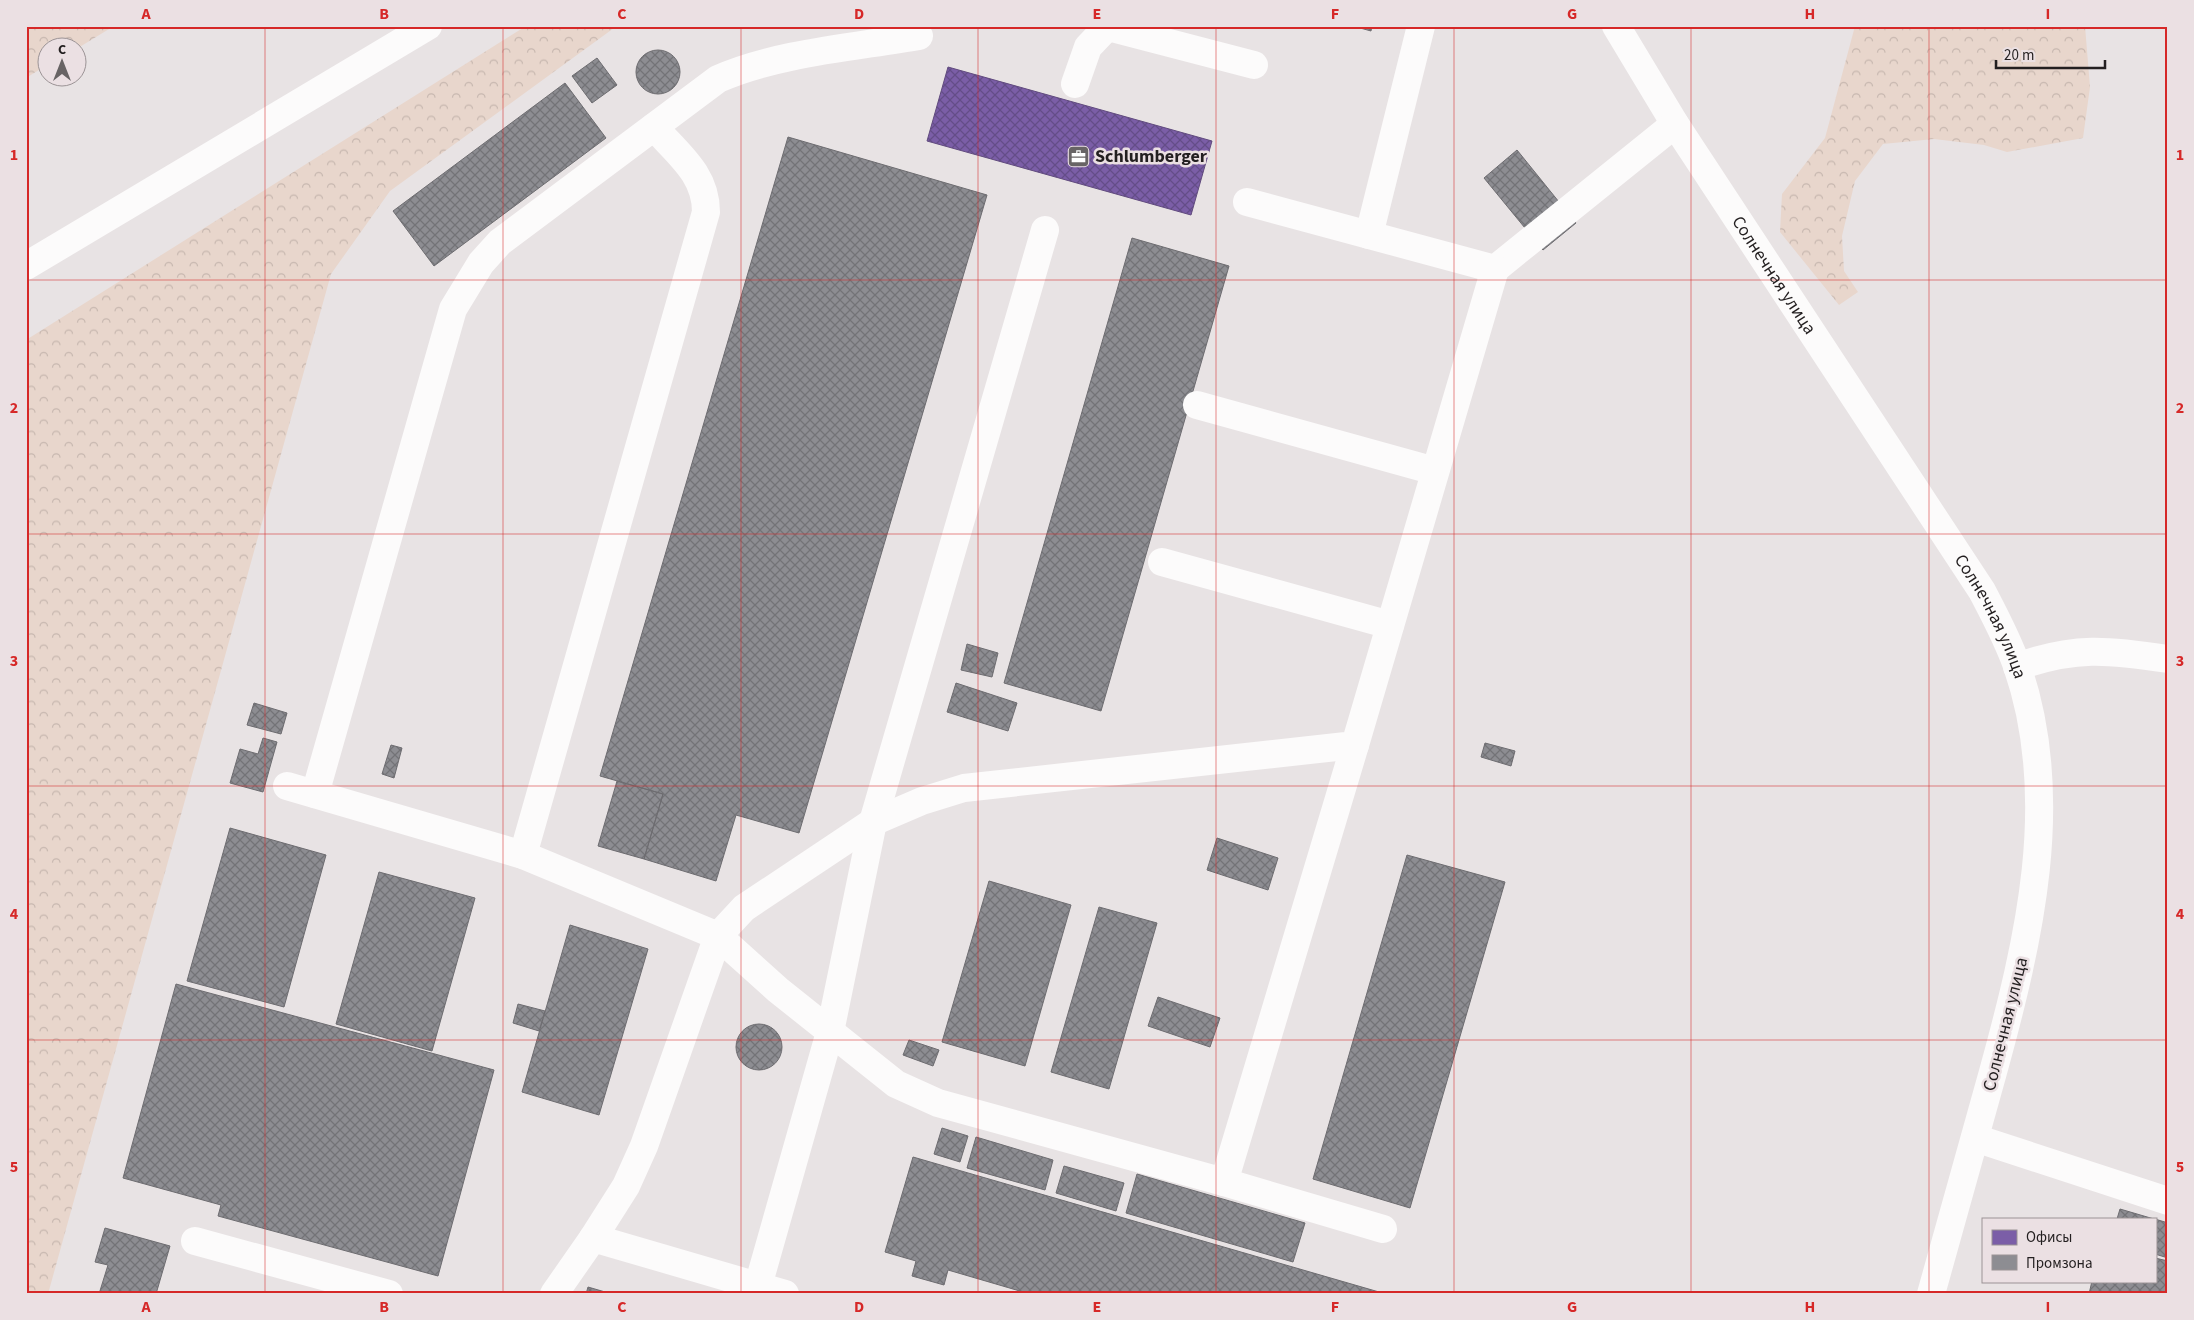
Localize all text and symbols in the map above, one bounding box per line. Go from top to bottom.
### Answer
text: A [140,3,151,25]
text: B [379,3,389,25]
text: C [617,3,627,25]
text: D [854,3,864,25]
text: E [1093,3,1101,25]
text: F [1331,3,1339,25]
text: G [1567,3,1577,25]
text: H [1805,3,1815,25]
text: I [2046,3,2050,25]
north arrow [38,38,88,88]
scale bar [1996,38,2105,70]
text: С [58,40,66,60]
text: 20 m [2004,45,2034,66]
text: 1 [10,144,18,166]
office icon: Schlumberger [1067,144,1091,168]
place label: Schlumberger [1095,144,1208,169]
text: 1 [2176,144,2184,166]
street label: Солнечная улица [1726,211,1822,339]
text: 2 [10,397,18,419]
text: 2 [2176,397,2184,419]
street label: Солнечная улица [1948,549,2032,682]
text: 3 [10,650,18,672]
text: 3 [2176,650,2184,672]
text: 4 [10,903,19,925]
text: 4 [2176,903,2185,925]
street label: Солнечная улица [1977,955,2034,1094]
text: 5 [10,1156,18,1178]
text: 5 [2176,1156,2184,1178]
legend [1982,1218,2156,1282]
text: Офисы [2026,1227,2072,1248]
text: Промзона [2026,1253,2093,1274]
text: A [140,1296,151,1318]
text: B [379,1296,389,1318]
text: C [617,1296,627,1318]
text: D [854,1296,864,1318]
text: E [1093,1296,1101,1318]
text: F [1331,1296,1339,1318]
text: G [1567,1296,1577,1318]
text: H [1805,1296,1815,1318]
text: I [2046,1296,2050,1318]

